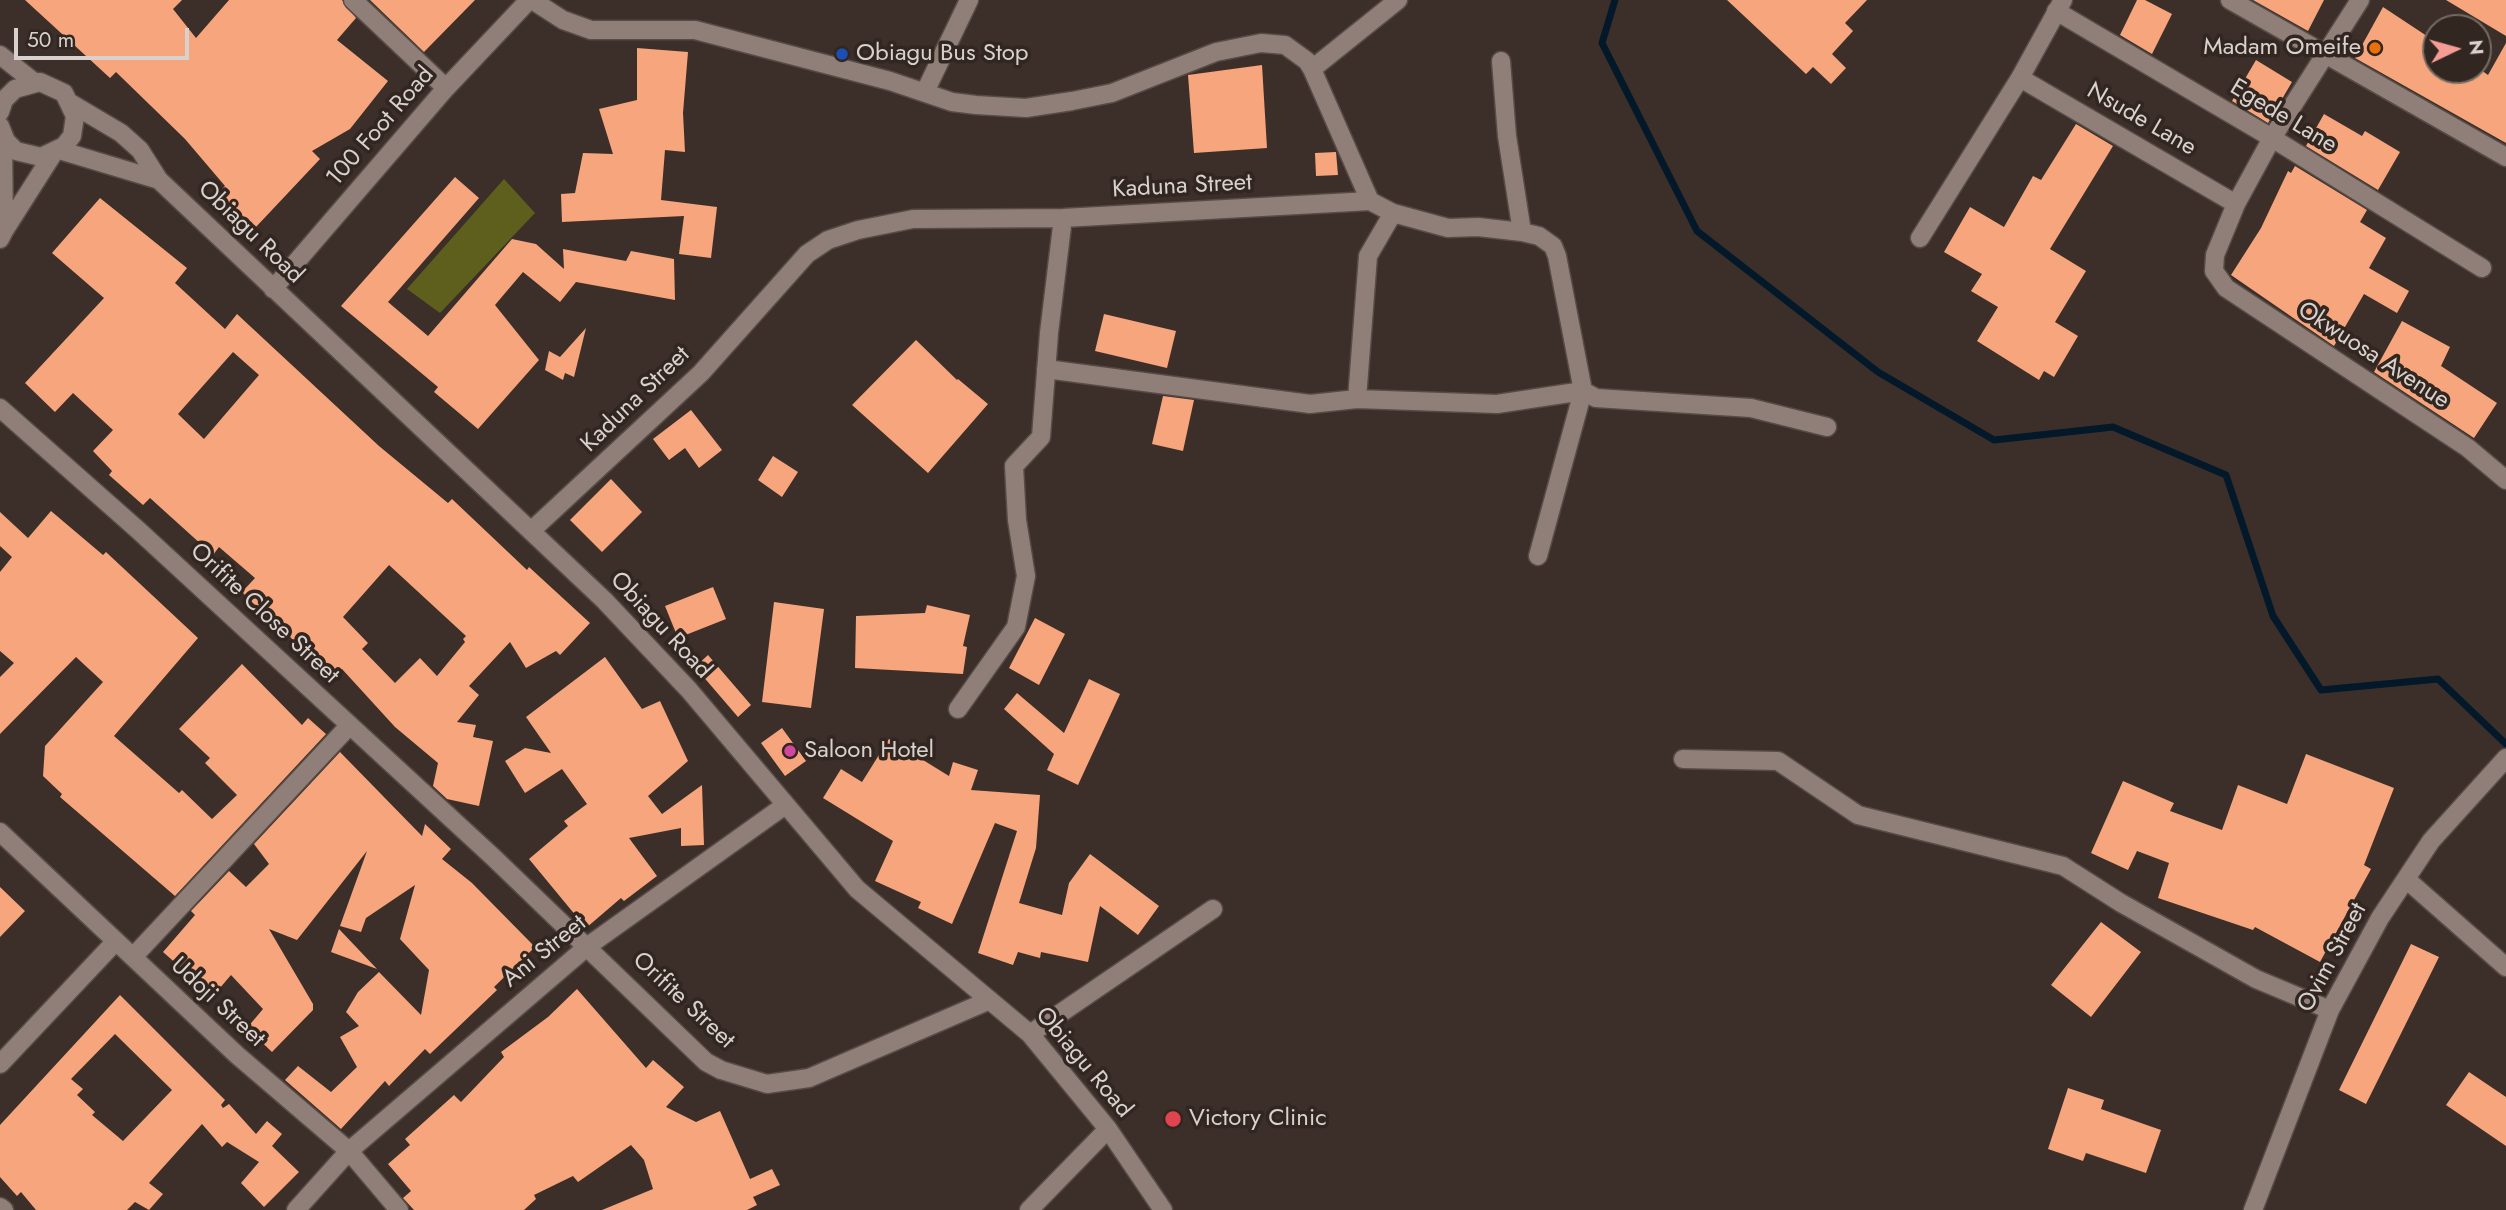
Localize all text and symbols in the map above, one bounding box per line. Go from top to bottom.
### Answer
scale bar [18,14,192,58]
north arrow [2422,14,2492,84]
text: 50 m [27,25,74,55]
place label: Madam Omeife [2203,34,2361,62]
text: N [2462,39,2491,56]
place label: Obiagu Bus Stop [856,40,1028,68]
marker: Madam Omeife [2367,40,2383,56]
marker: Obiagu Bus Stop [834,46,850,62]
street label: 100 Foot Road [321,61,441,193]
street label: Egede Lane [2224,74,2342,160]
street label: Nsude Lane [2081,77,2201,163]
street label: Kaduna Street [1111,169,1253,205]
street label: Obiagu Road [191,176,309,290]
street label: Okwuosa Avenue [2292,296,2454,416]
street label: Kaduna Street [576,341,696,459]
street label: Orifite Close Street [183,538,345,690]
street label: Obiagu Road [603,567,717,685]
place label: Saloon Hotel [804,737,934,765]
marker: Saloon Hotel [782,743,798,759]
street label: Ovim Street [2292,899,2374,1017]
street label: Ani Street [497,910,593,994]
street label: Orifite Street [626,946,740,1056]
street label: Udoji Street [164,952,270,1054]
street label: Obiagu Road [1028,1002,1138,1124]
place label: Victory Clinic [1189,1105,1327,1133]
marker: Victory Clinic [1163,1109,1183,1129]

